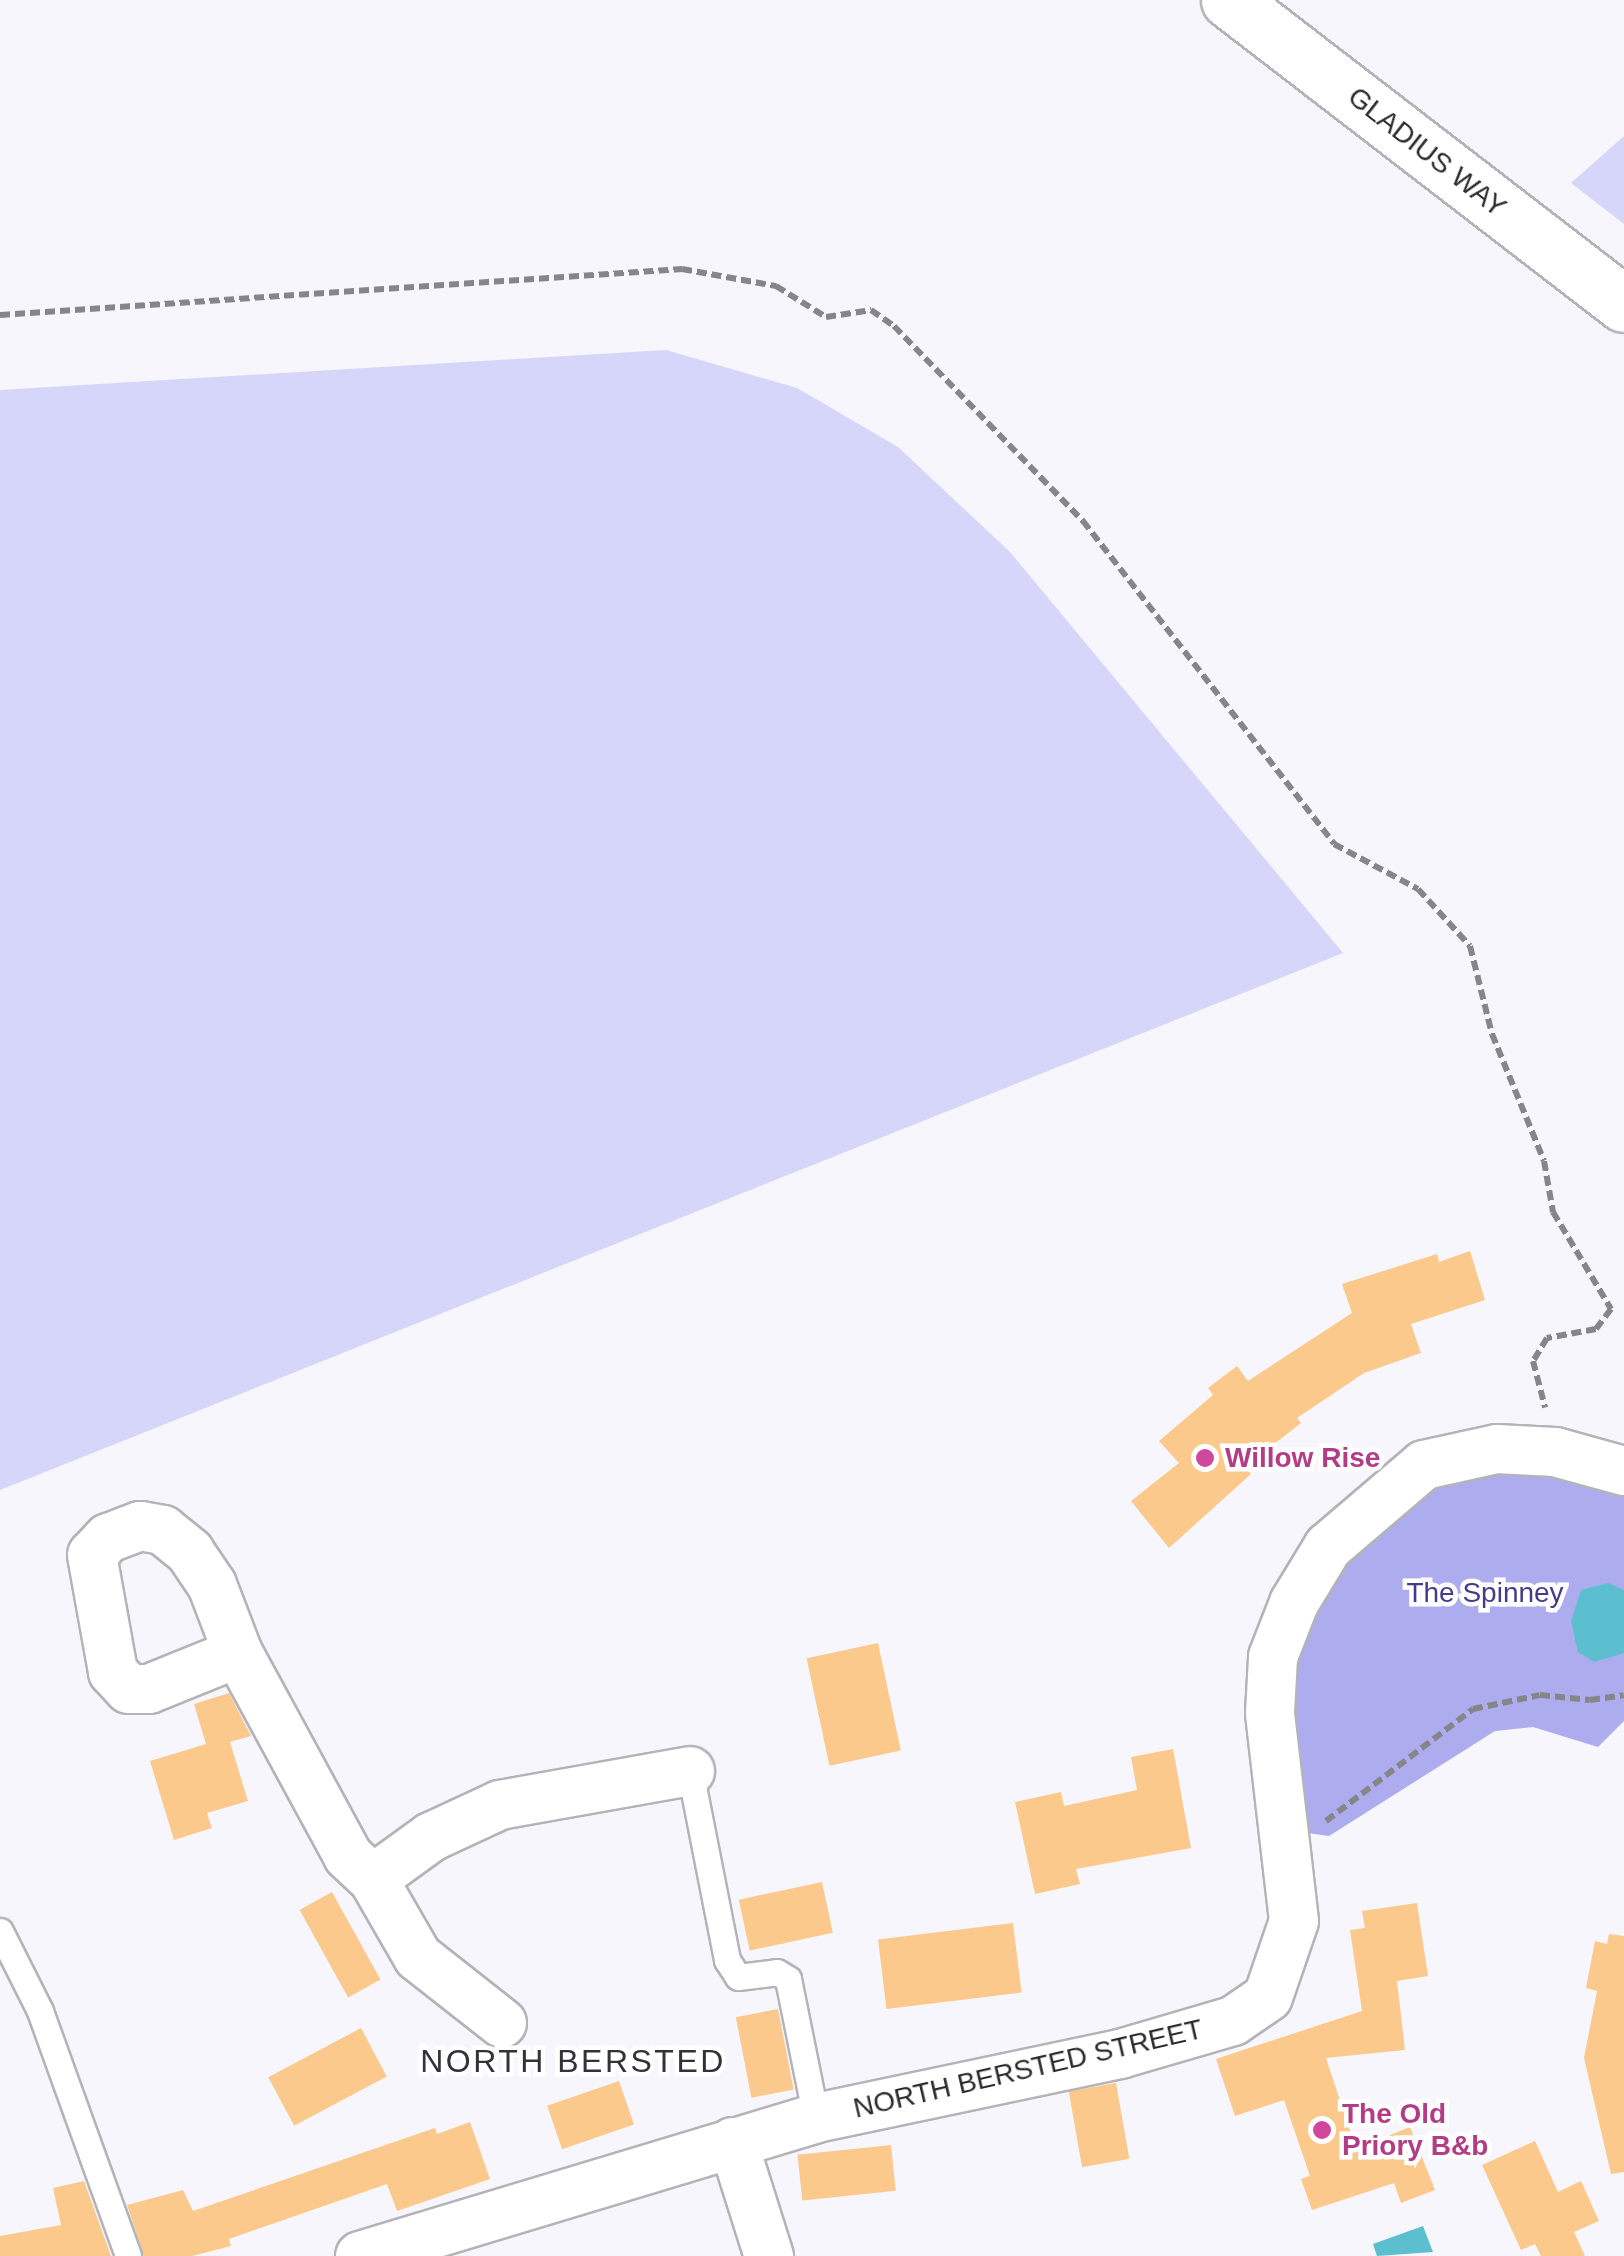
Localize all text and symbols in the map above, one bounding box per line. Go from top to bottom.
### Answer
street label: GLADIUS WAY [1341,80,1513,224]
place label: Willow Rise [1225,1441,1380,1475]
marker: Willow Rise [1194,1447,1216,1469]
park label: The Spinney [1406,1576,1564,1610]
street label: NORTH BERSTED STREET [850,2012,1206,2126]
district label: NORTH BERSTED [420,2042,726,2080]
place label: The Old Priory B&b [1342,2097,1488,2163]
marker: The Old Priory B&b [1311,2119,1333,2141]

